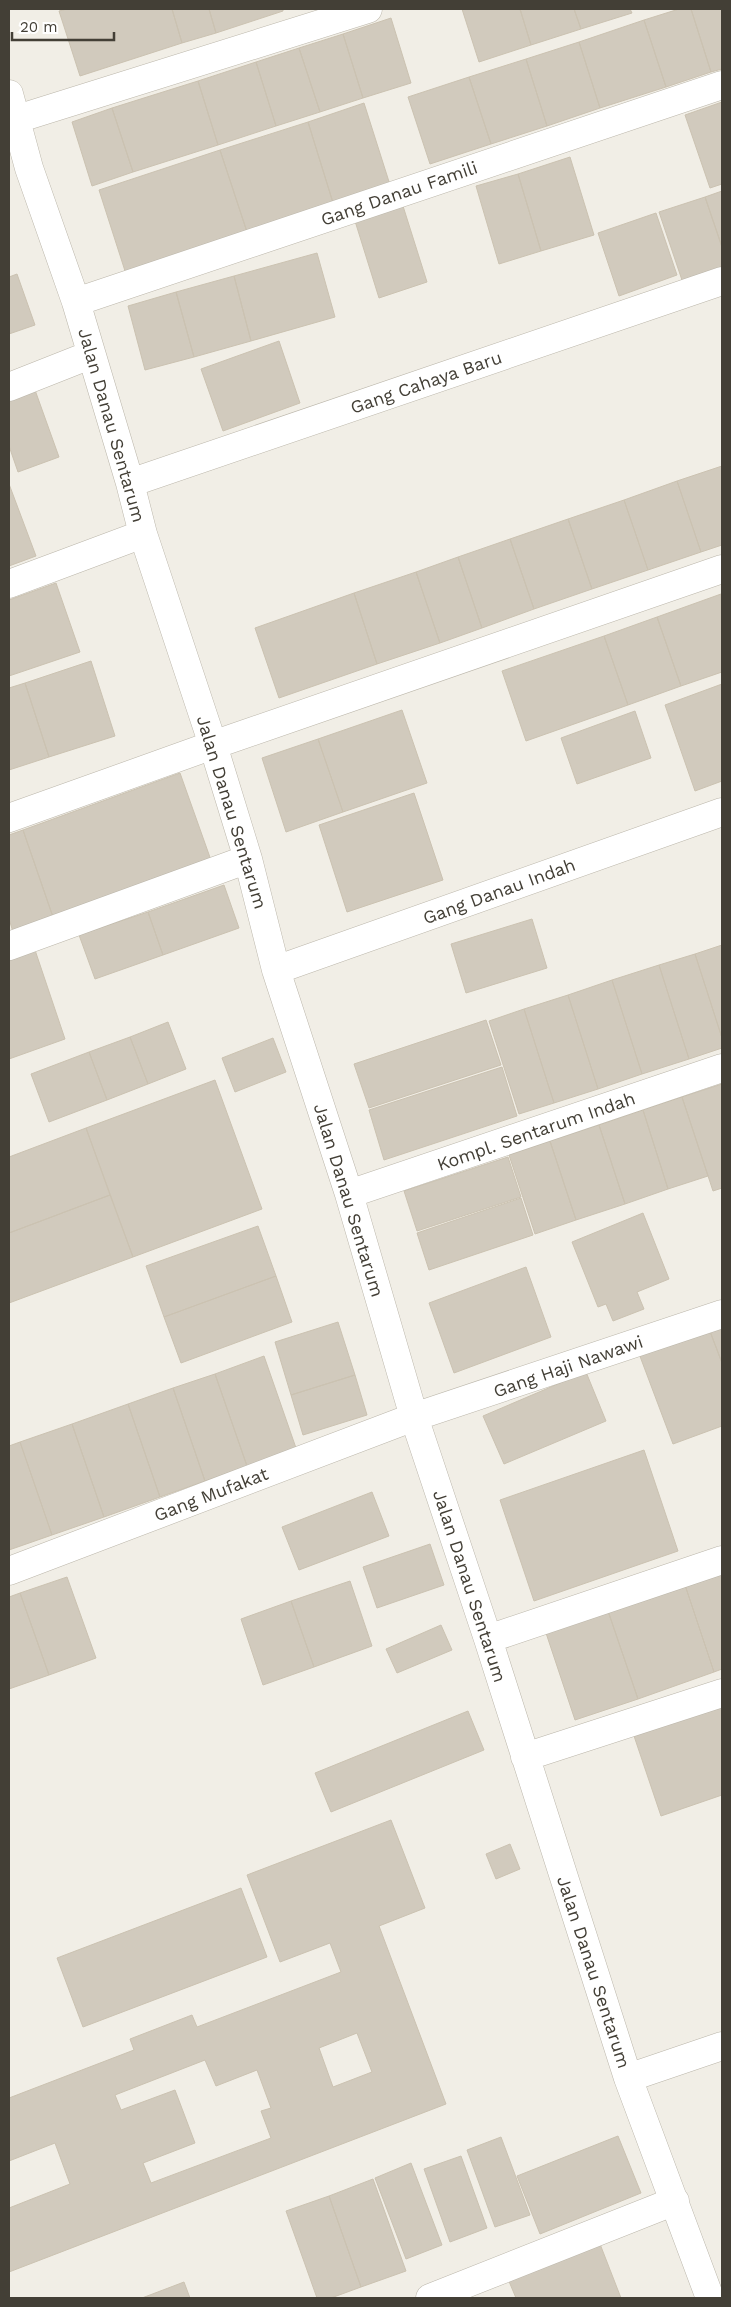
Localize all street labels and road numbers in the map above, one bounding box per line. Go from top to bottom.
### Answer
street label: Gang Danau Famili [318,156,480,230]
street label: Jalan Danau Sentarum [74,325,150,525]
street label: Gang Cahaya Baru [348,346,504,418]
street label: Jalan Danau Sentarum [193,713,271,911]
street label: Gang Danau Indah [420,854,578,928]
street label: Kompl. Sentarum Indah [434,1087,638,1175]
street label: Jalan Danau Sentarum [310,1101,388,1299]
street label: Gang Haji Nawawi [490,1331,646,1401]
street label: Gang Mufakat [151,1462,271,1525]
street label: Jalan Danau Sentarum [429,1487,511,1685]
street label: Jalan Danau Sentarum [553,1873,635,2071]

